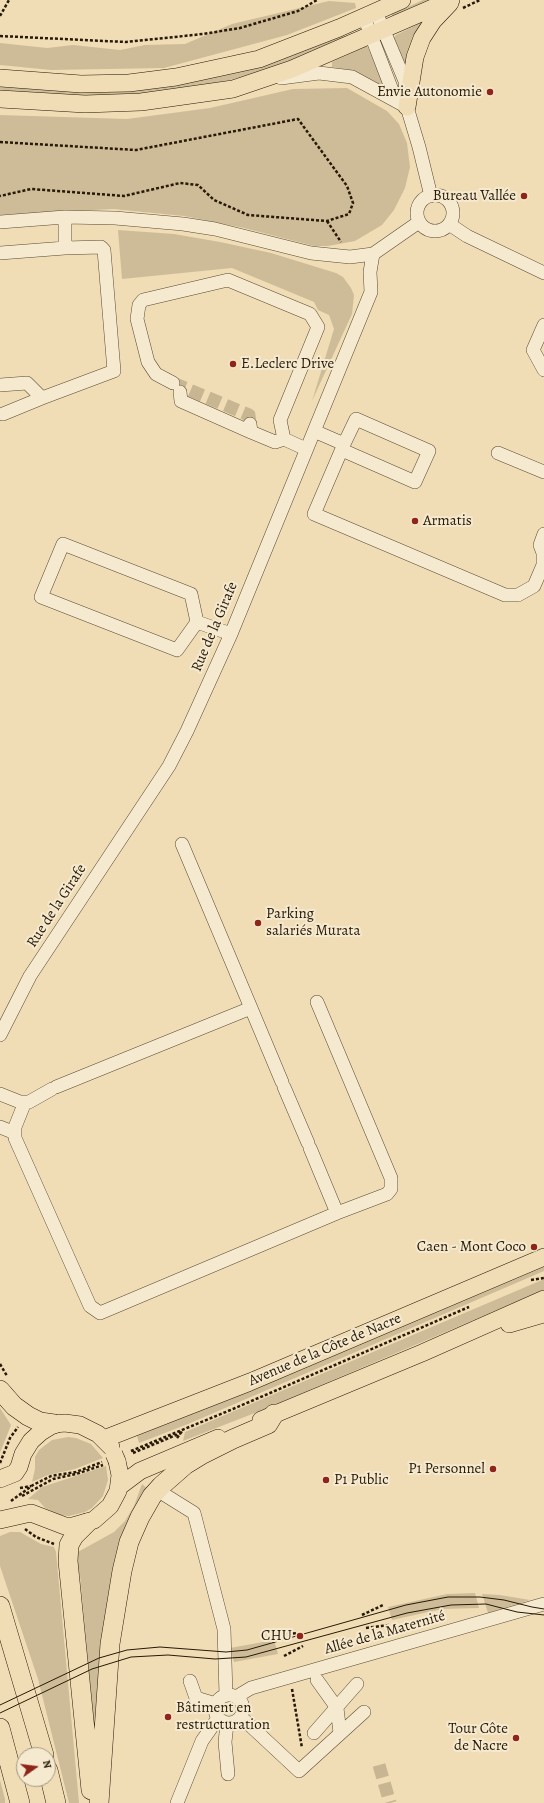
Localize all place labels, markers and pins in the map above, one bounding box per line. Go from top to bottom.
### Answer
place label: Envie Autonomie [377,83,482,101]
marker: Envie Autonomie [485,87,495,97]
place label: Bureau Vallée [433,187,516,205]
marker: Bureau Vallée [519,191,529,201]
place label: E.Leclerc Drive [241,355,334,373]
marker: E.Leclerc Drive [228,359,238,369]
place label: Armatis [423,512,472,530]
marker: Armatis [410,516,420,526]
place label: Parking salariés Murata [266,905,360,940]
marker: Parking salariés Murata [253,918,263,928]
place label: Caen - Mont Coco [417,1238,526,1256]
marker: Caen - Mont Coco [529,1242,539,1252]
place label: P1 Personnel [408,1460,485,1478]
marker: P1 Personnel [488,1464,498,1474]
place label: P1 Public [334,1471,389,1489]
marker: P1 Public [321,1475,331,1485]
place label: CHU [261,1627,292,1645]
marker: CHU [295,1631,305,1641]
place label: Bâtiment en restructuration [176,1699,270,1734]
marker: Bâtiment en restructuration [163,1712,173,1722]
place label: Tour Côte de Nacre [448,1720,508,1755]
marker: Tour Côte de Nacre [511,1733,521,1743]

